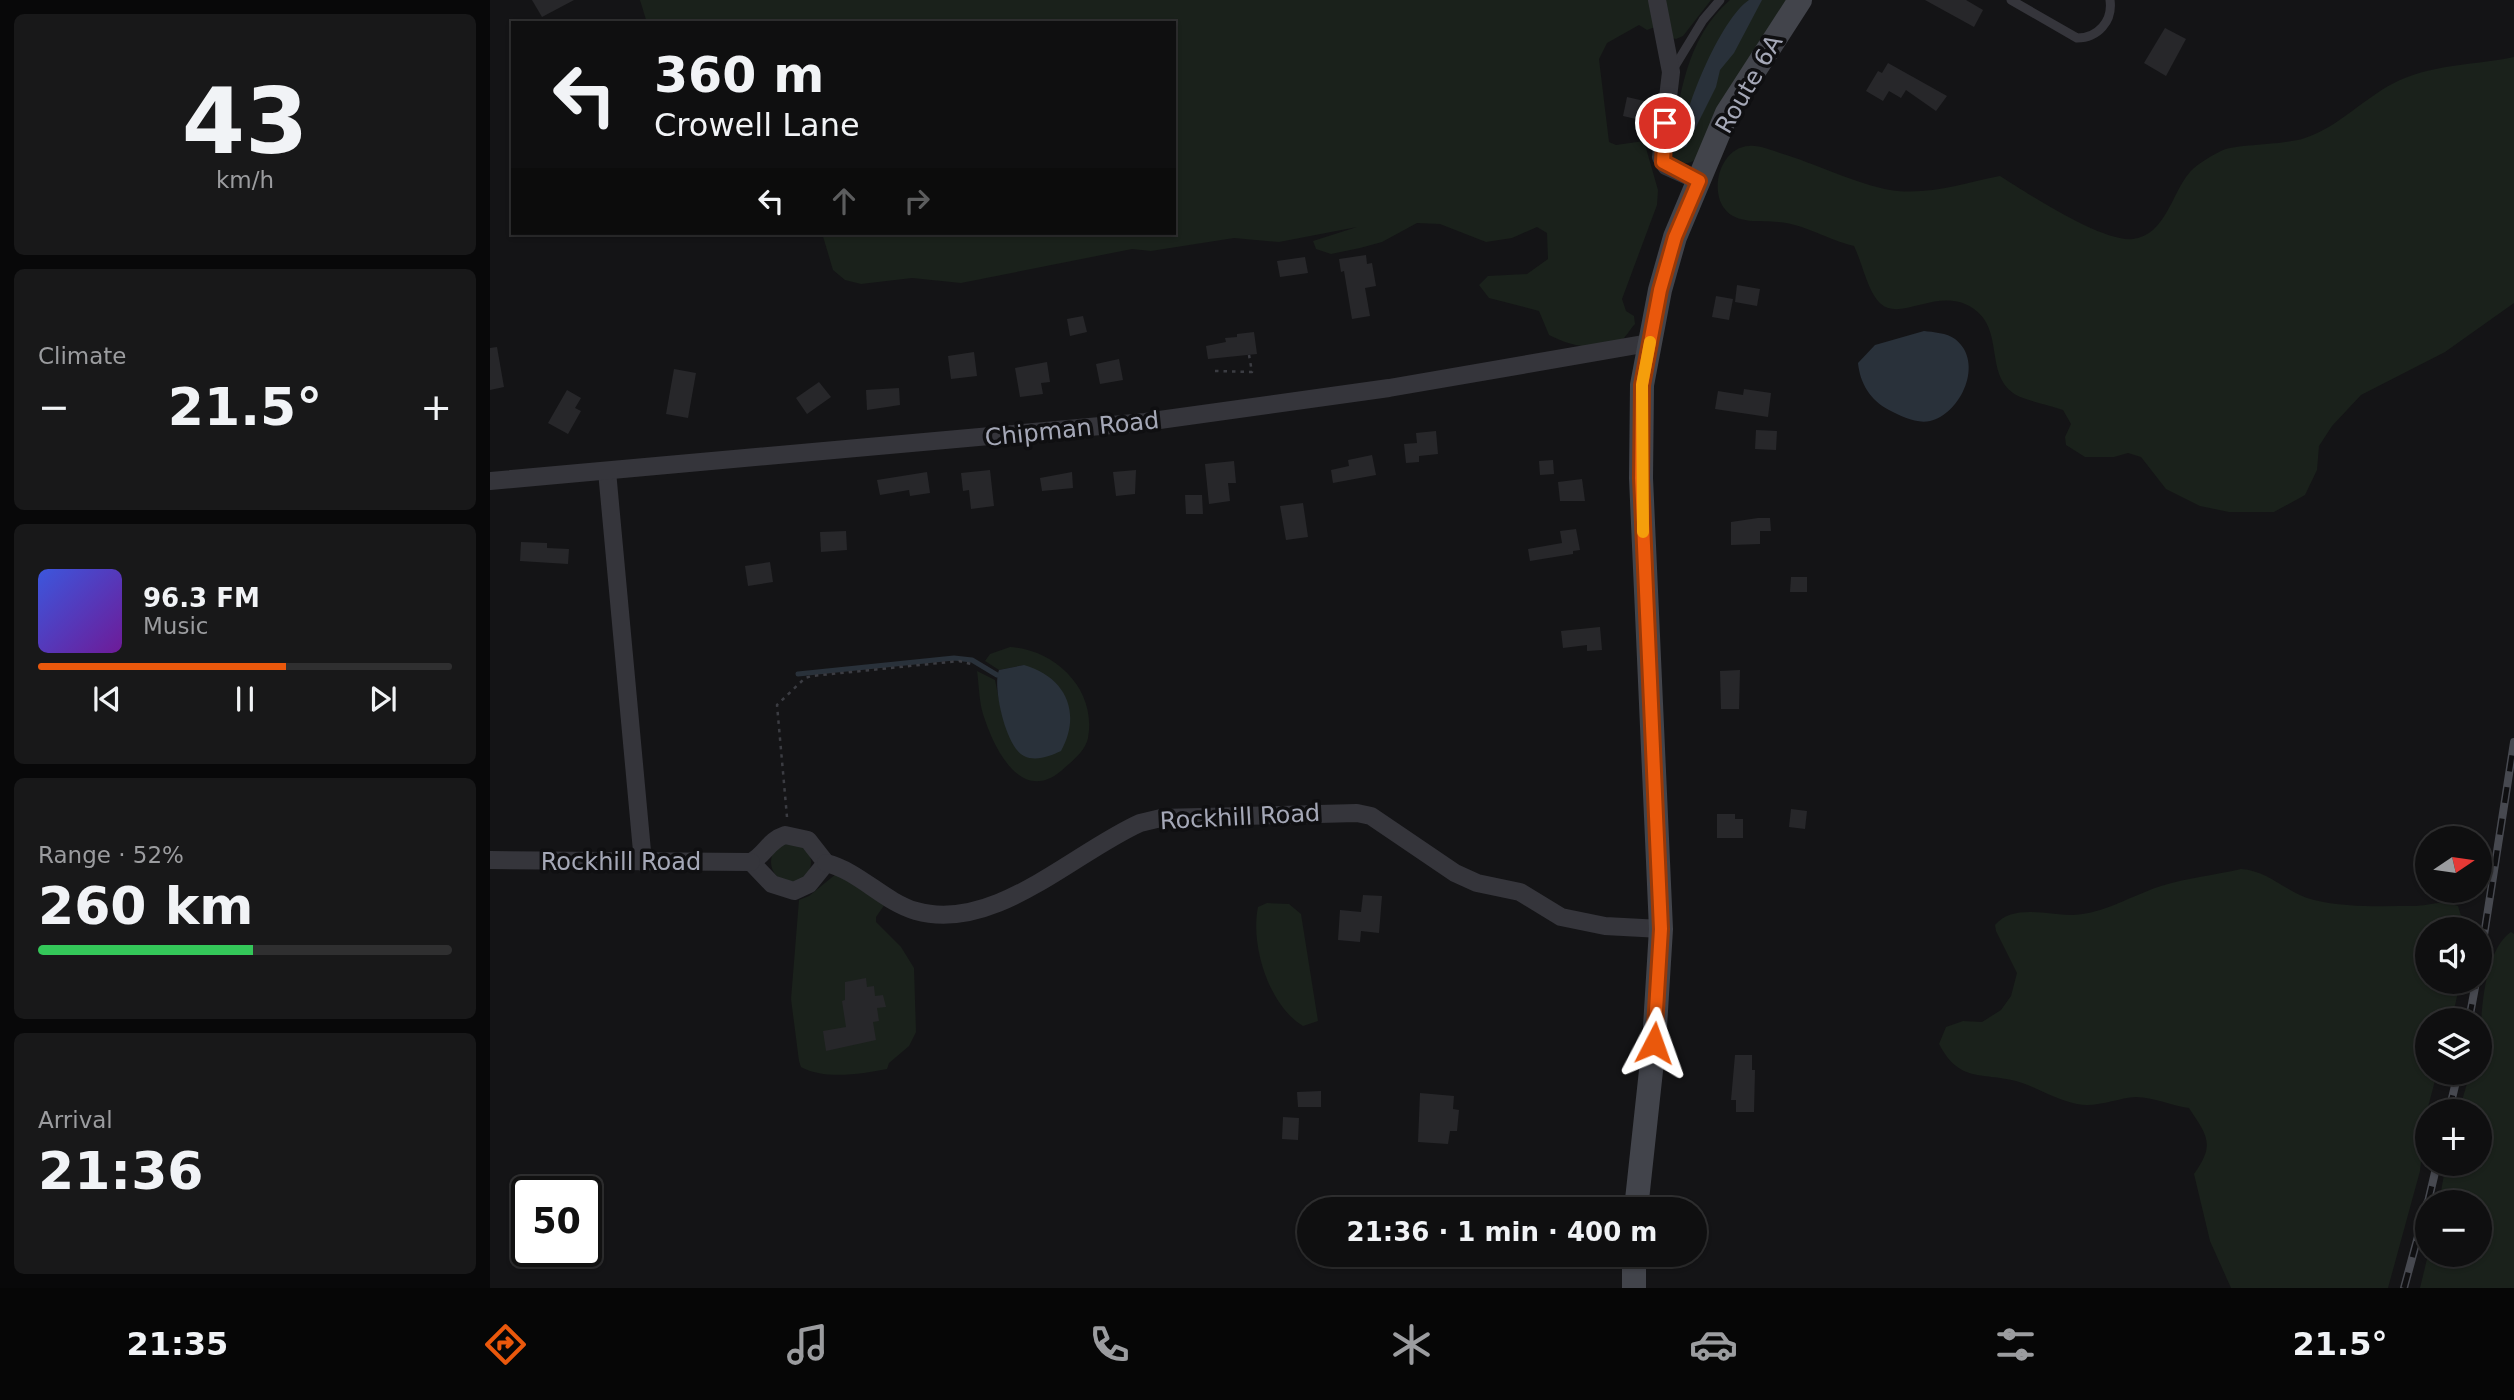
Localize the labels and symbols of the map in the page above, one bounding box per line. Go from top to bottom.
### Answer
street label: Route 6A [1710,29,1789,138]
pin [1635,93,1695,153]
street label: Chipman Road [984,406,1160,452]
street label: Rockhill Road [1159,799,1321,835]
north arrow [2415,826,2492,903]
street label: Rockhill Road [541,848,701,876]
position arrow [1617,1006,1691,1080]
speed limit sign: 50 [511,1176,602,1267]

